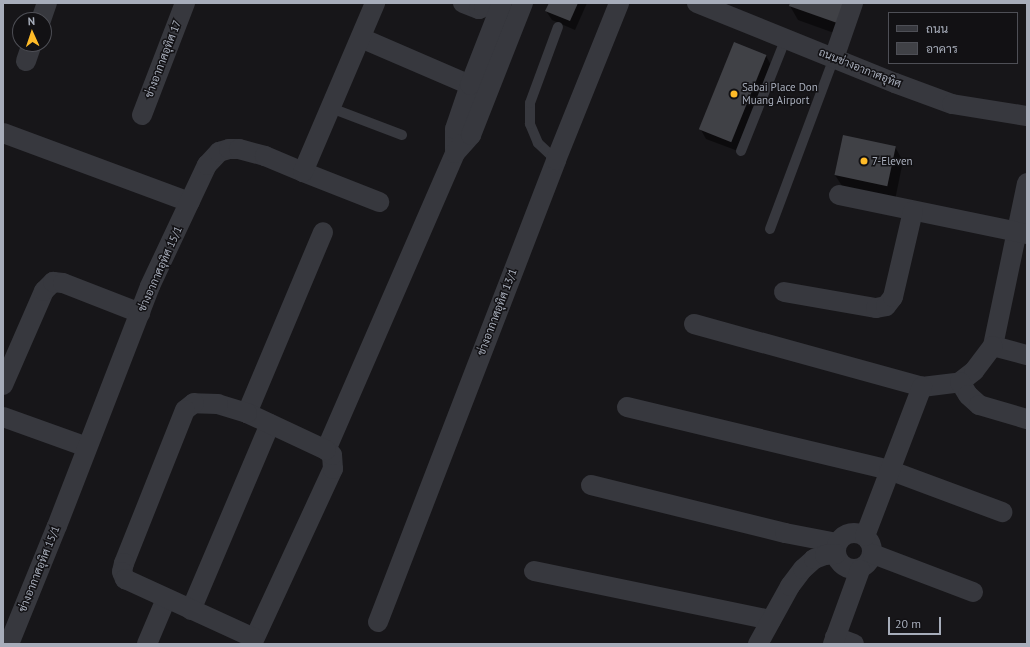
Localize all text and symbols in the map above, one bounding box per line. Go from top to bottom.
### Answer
north arrow [12,12,52,52]
legend [888,12,1018,64]
text: N [27,14,35,28]
street label: ช่างอากาศอุทิศ 17 [142,18,184,100]
text: ถนน [926,21,948,36]
text: อาคาร [926,41,958,56]
street label: ถนนช่างอากาศอุทิศ [817,45,903,91]
place label: Sabai Place Don Muang Airport [742,81,818,107]
marker: Sabai Place Don Muang Airport [729,89,739,99]
place label: 7-Eleven [872,154,912,168]
marker: 7-Eleven [859,156,869,166]
street label: ช่างอากาศอุทิศ 15/1 [135,224,185,314]
street label: ช่างอากาศอุทิศ 13/1 [474,267,520,357]
street label: ช่างอากาศอุทิศ 15/1 [16,524,62,614]
scale bar [890,609,943,635]
text: 20 m [895,616,921,631]

